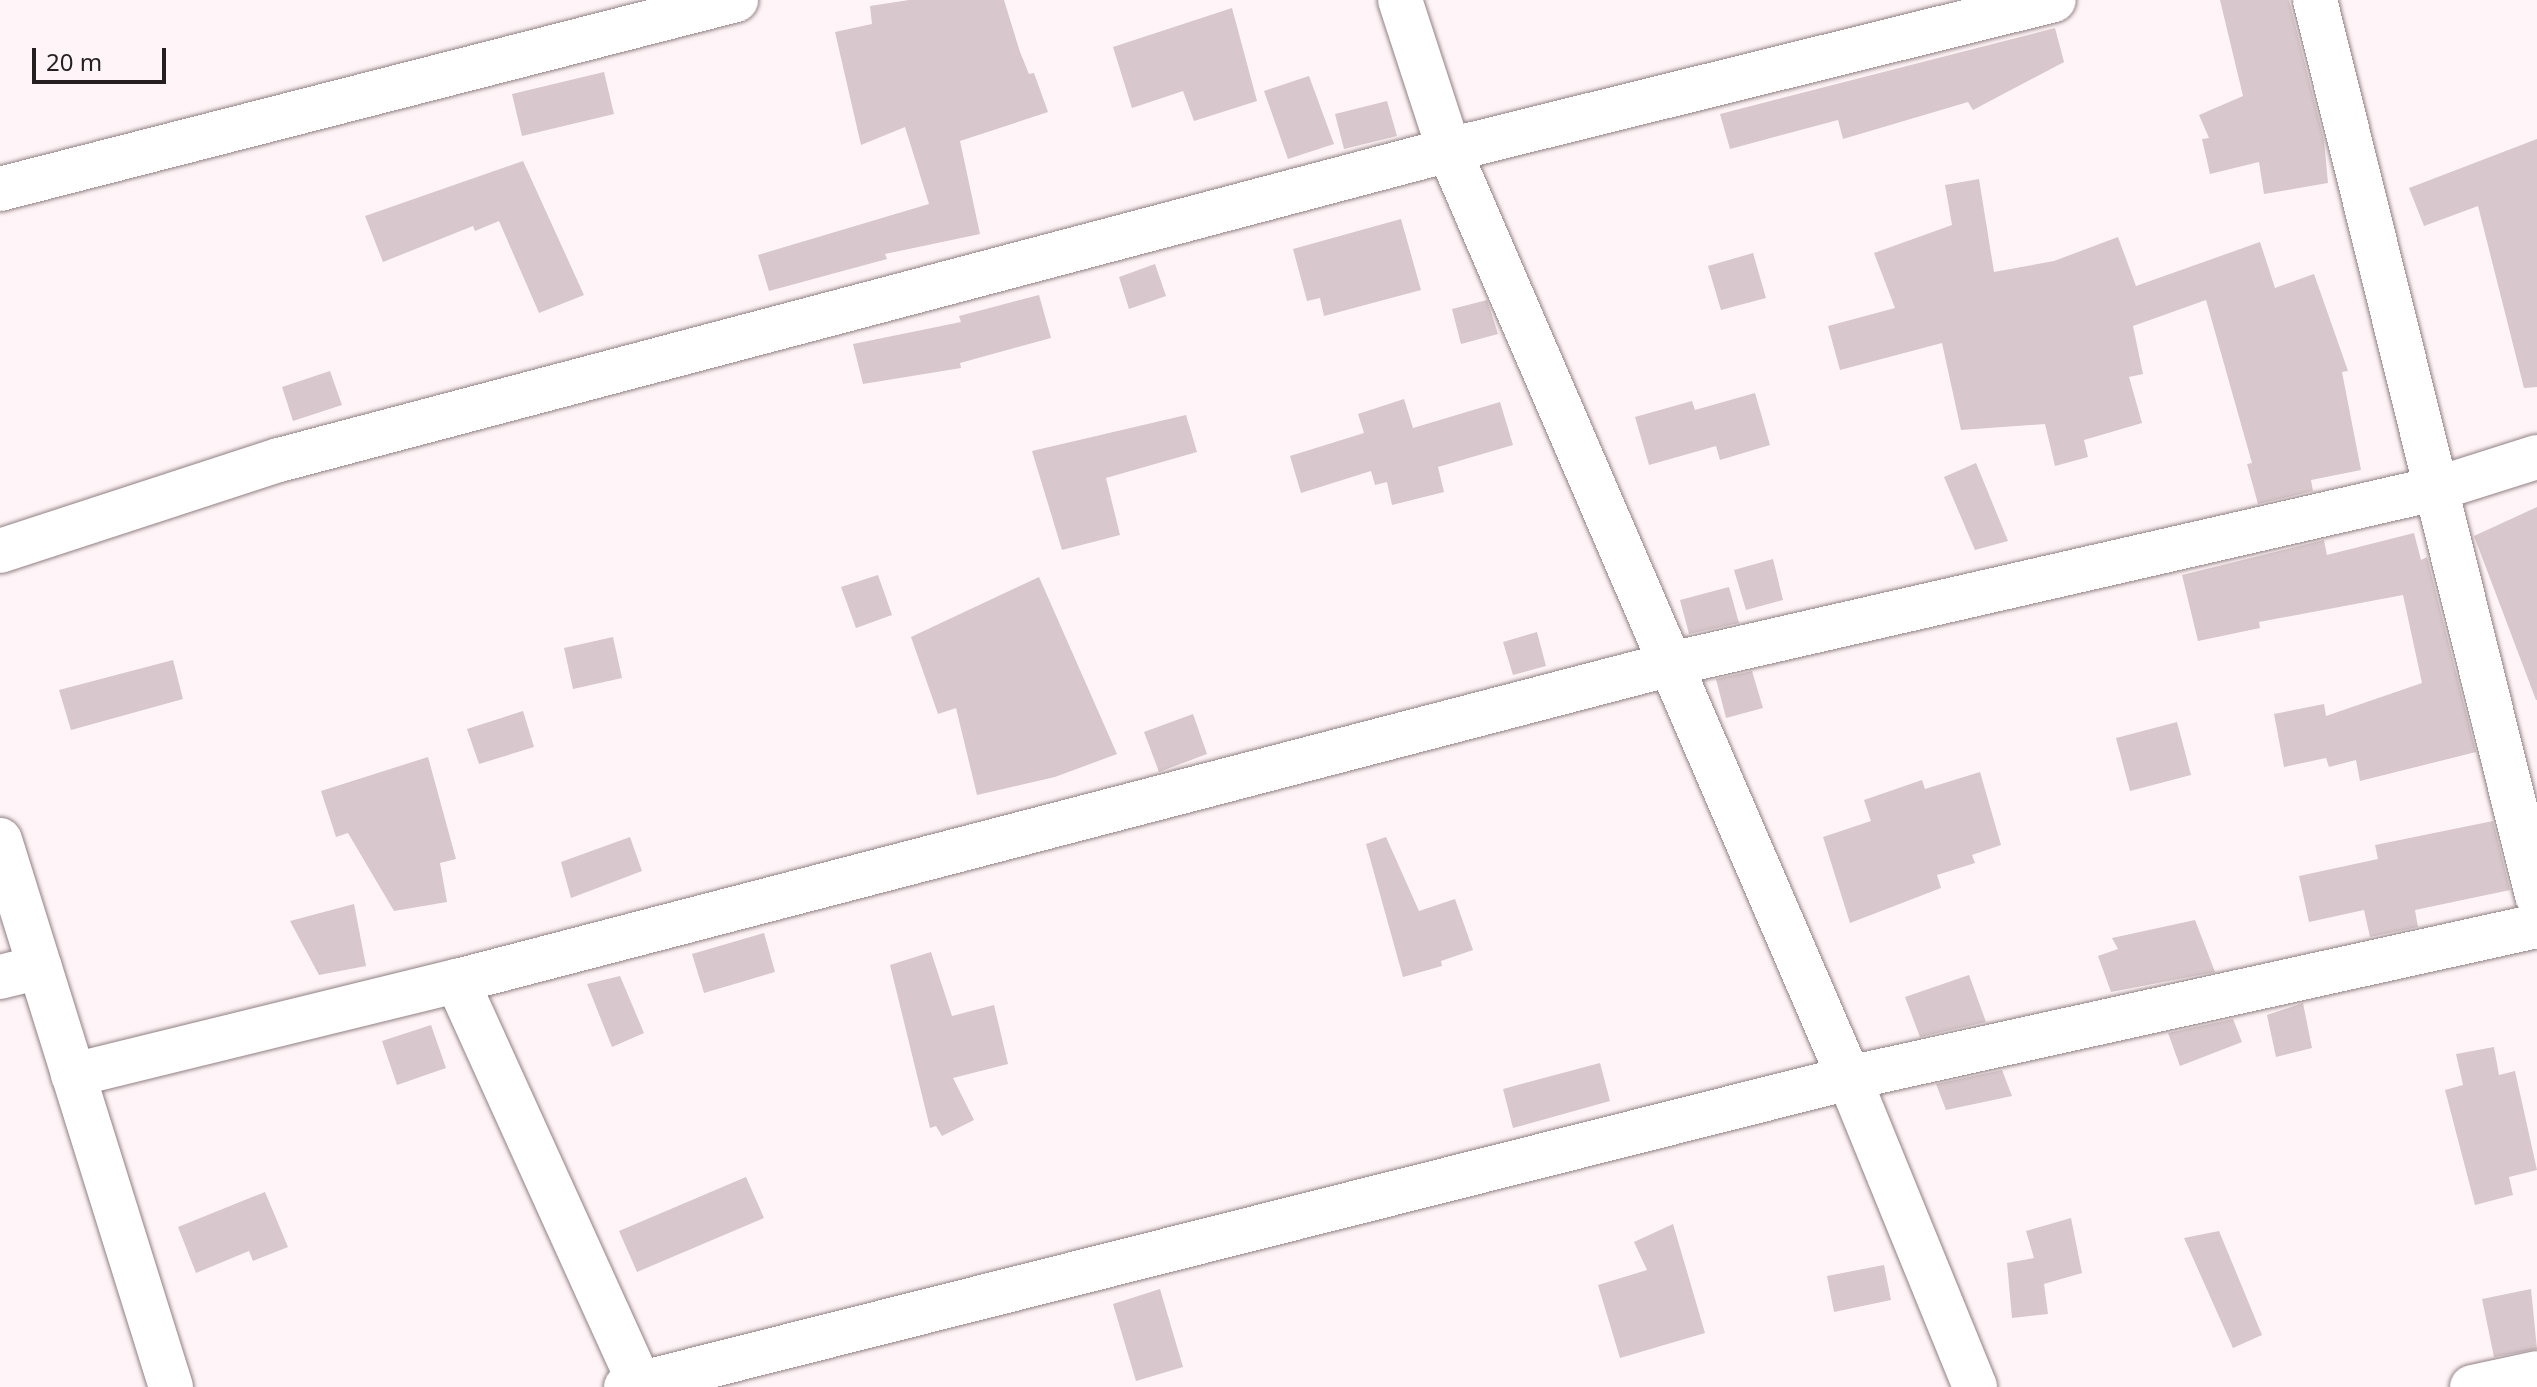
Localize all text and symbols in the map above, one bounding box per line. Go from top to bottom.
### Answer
scale bar [36,32,170,82]
text: 20 m [46,45,102,78]

